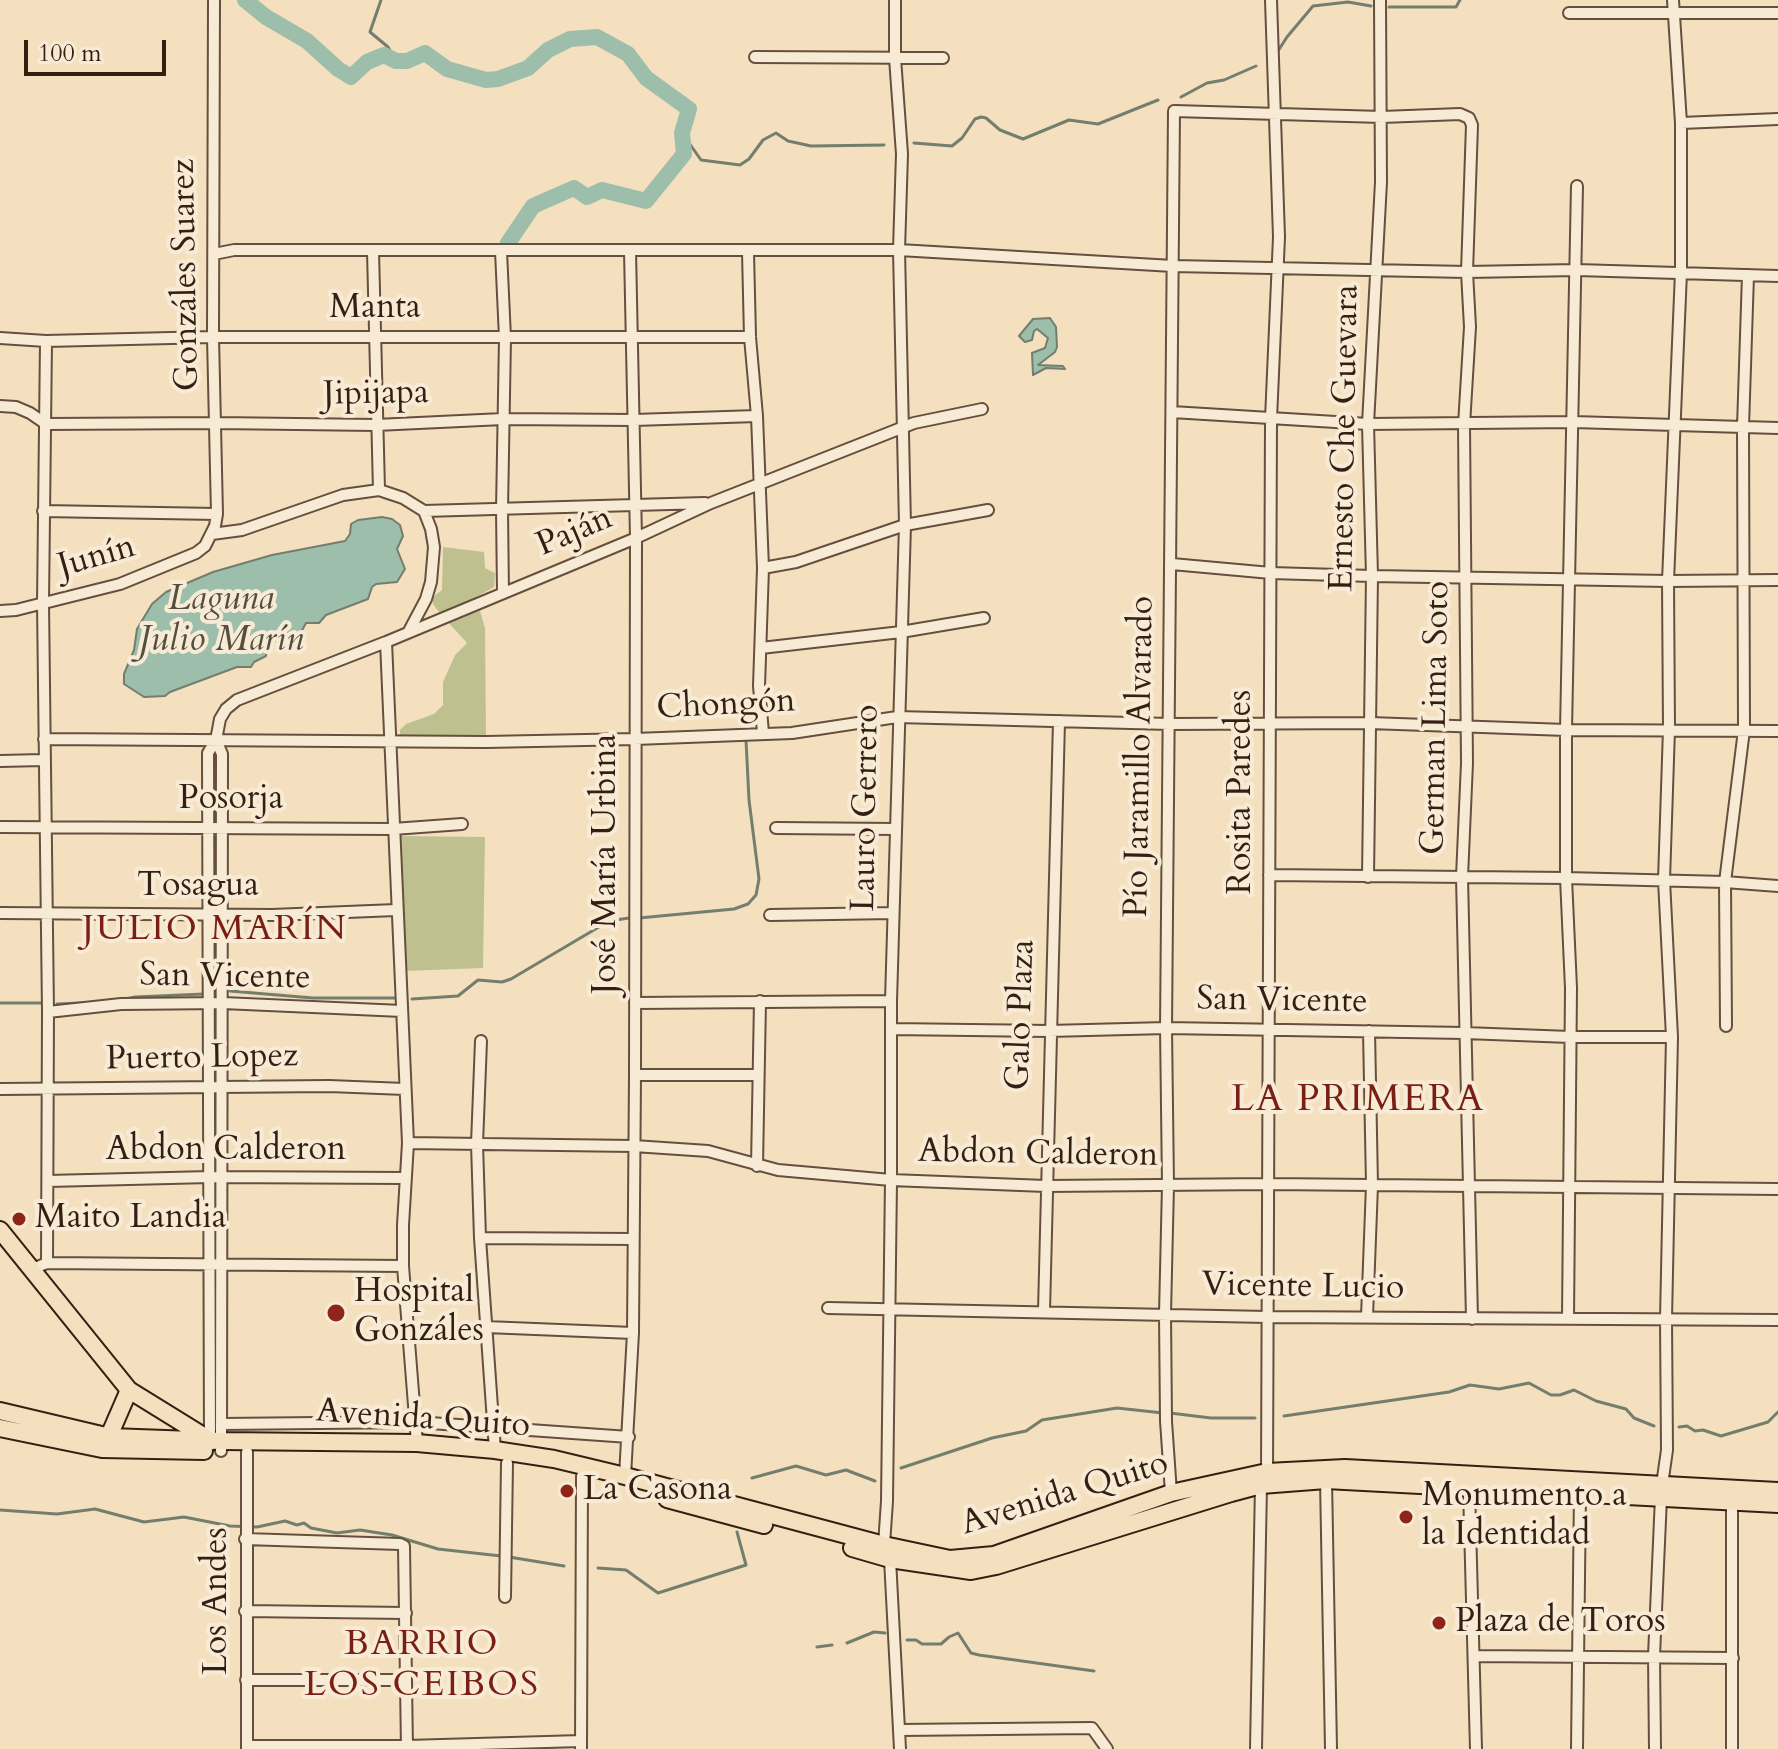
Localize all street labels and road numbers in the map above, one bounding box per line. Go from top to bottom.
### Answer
street label: Gonzáles Suarez [165,158,209,392]
street label: Ernesto Che Guevara [1323,284,1369,592]
street label: Manta [329,289,421,329]
street label: Jipijapa [323,374,429,416]
street label: Paján [531,499,619,567]
street label: Junín [54,528,140,588]
street label: German Lima Soto [1414,581,1460,855]
street label: Pío Jaramillo Alvarado [1118,596,1164,918]
street label: Chongón [655,682,797,730]
street label: Rosita Paredes [1222,690,1262,894]
street label: Lauro Gerrero [845,704,889,912]
street label: José María Urbina [587,734,627,994]
street label: Posorja [179,780,283,820]
street label: Tosagua [137,867,259,907]
street label: Galo Plaza [999,939,1045,1091]
street label: San Vicente [139,956,311,1000]
street label: San Vicente [1196,980,1368,1024]
street label: Puerto Lopez [105,1037,299,1081]
street label: Abdon Calderon [106,1131,346,1171]
street label: Abdon Calderon [917,1133,1159,1177]
street label: Vicente Lucio [1201,1266,1405,1310]
street label: Avenida Quito [315,1392,531,1448]
street label: Avenida Quito [957,1444,1173,1546]
street label: Los Andes [198,1527,238,1675]

